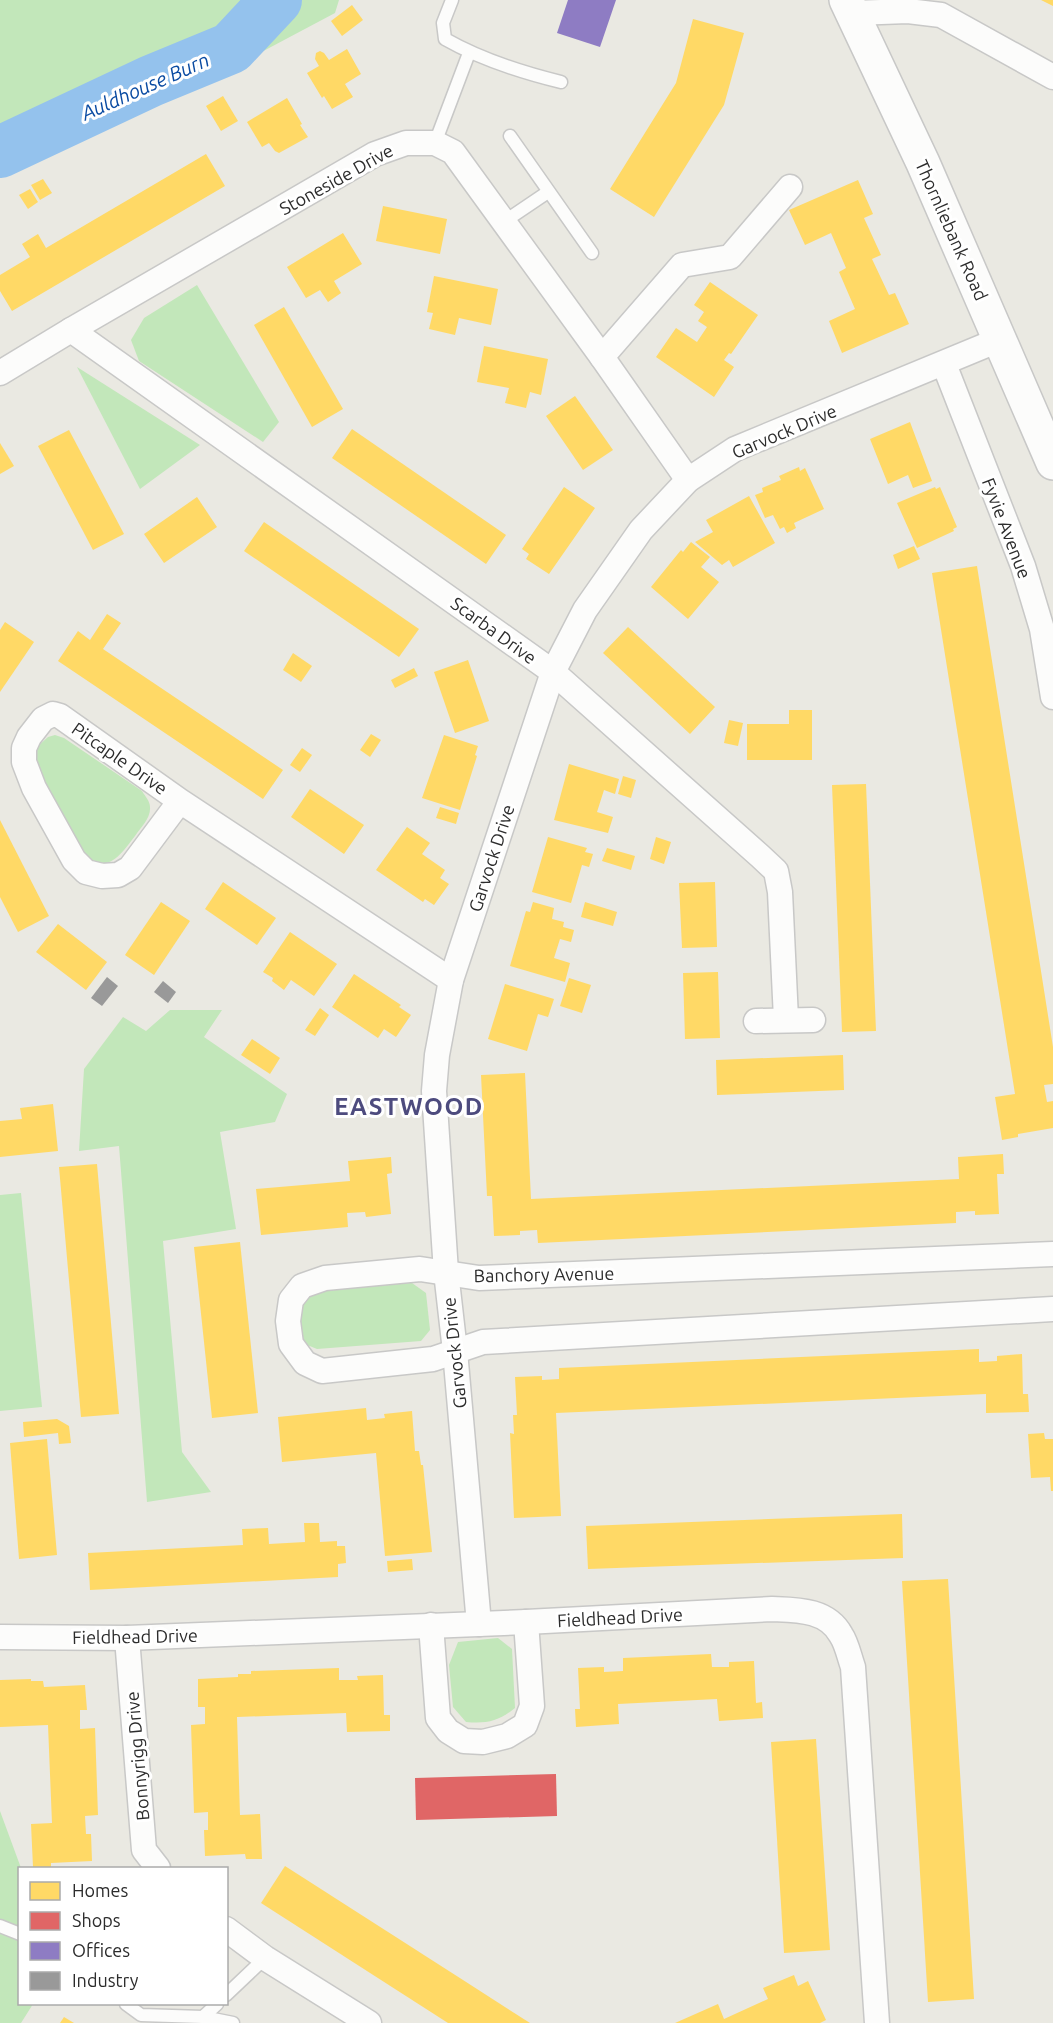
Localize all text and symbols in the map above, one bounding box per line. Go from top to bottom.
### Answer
water label: Auldhouse Burn [77,47,213,125]
street label: Stoneside Drive [276,140,396,218]
street label: Thornliebank Road [912,157,992,303]
street label: Garvock Drive [729,400,839,462]
street label: Fyvie Avenue [979,475,1035,581]
street label: Scarba Drive [448,592,540,668]
street label: Pitcaple Drive [69,718,171,798]
street label: Garvock Drive [464,802,518,914]
district label: EASTWOOD [334,1093,484,1120]
street label: Banchory Avenue [473,1263,615,1285]
street label: Garvock Drive [438,1296,470,1410]
street label: Fieldhead Drive [557,1604,683,1630]
street label: Fieldhead Drive [72,1625,198,1647]
street label: Bonnyrigg Drive [121,1691,153,1821]
legend [18,1867,228,2005]
text: Homes [72,1880,129,1900]
text: Shops [72,1910,121,1930]
text: Offices [72,1940,130,1960]
text: Industry [72,1970,139,1990]

